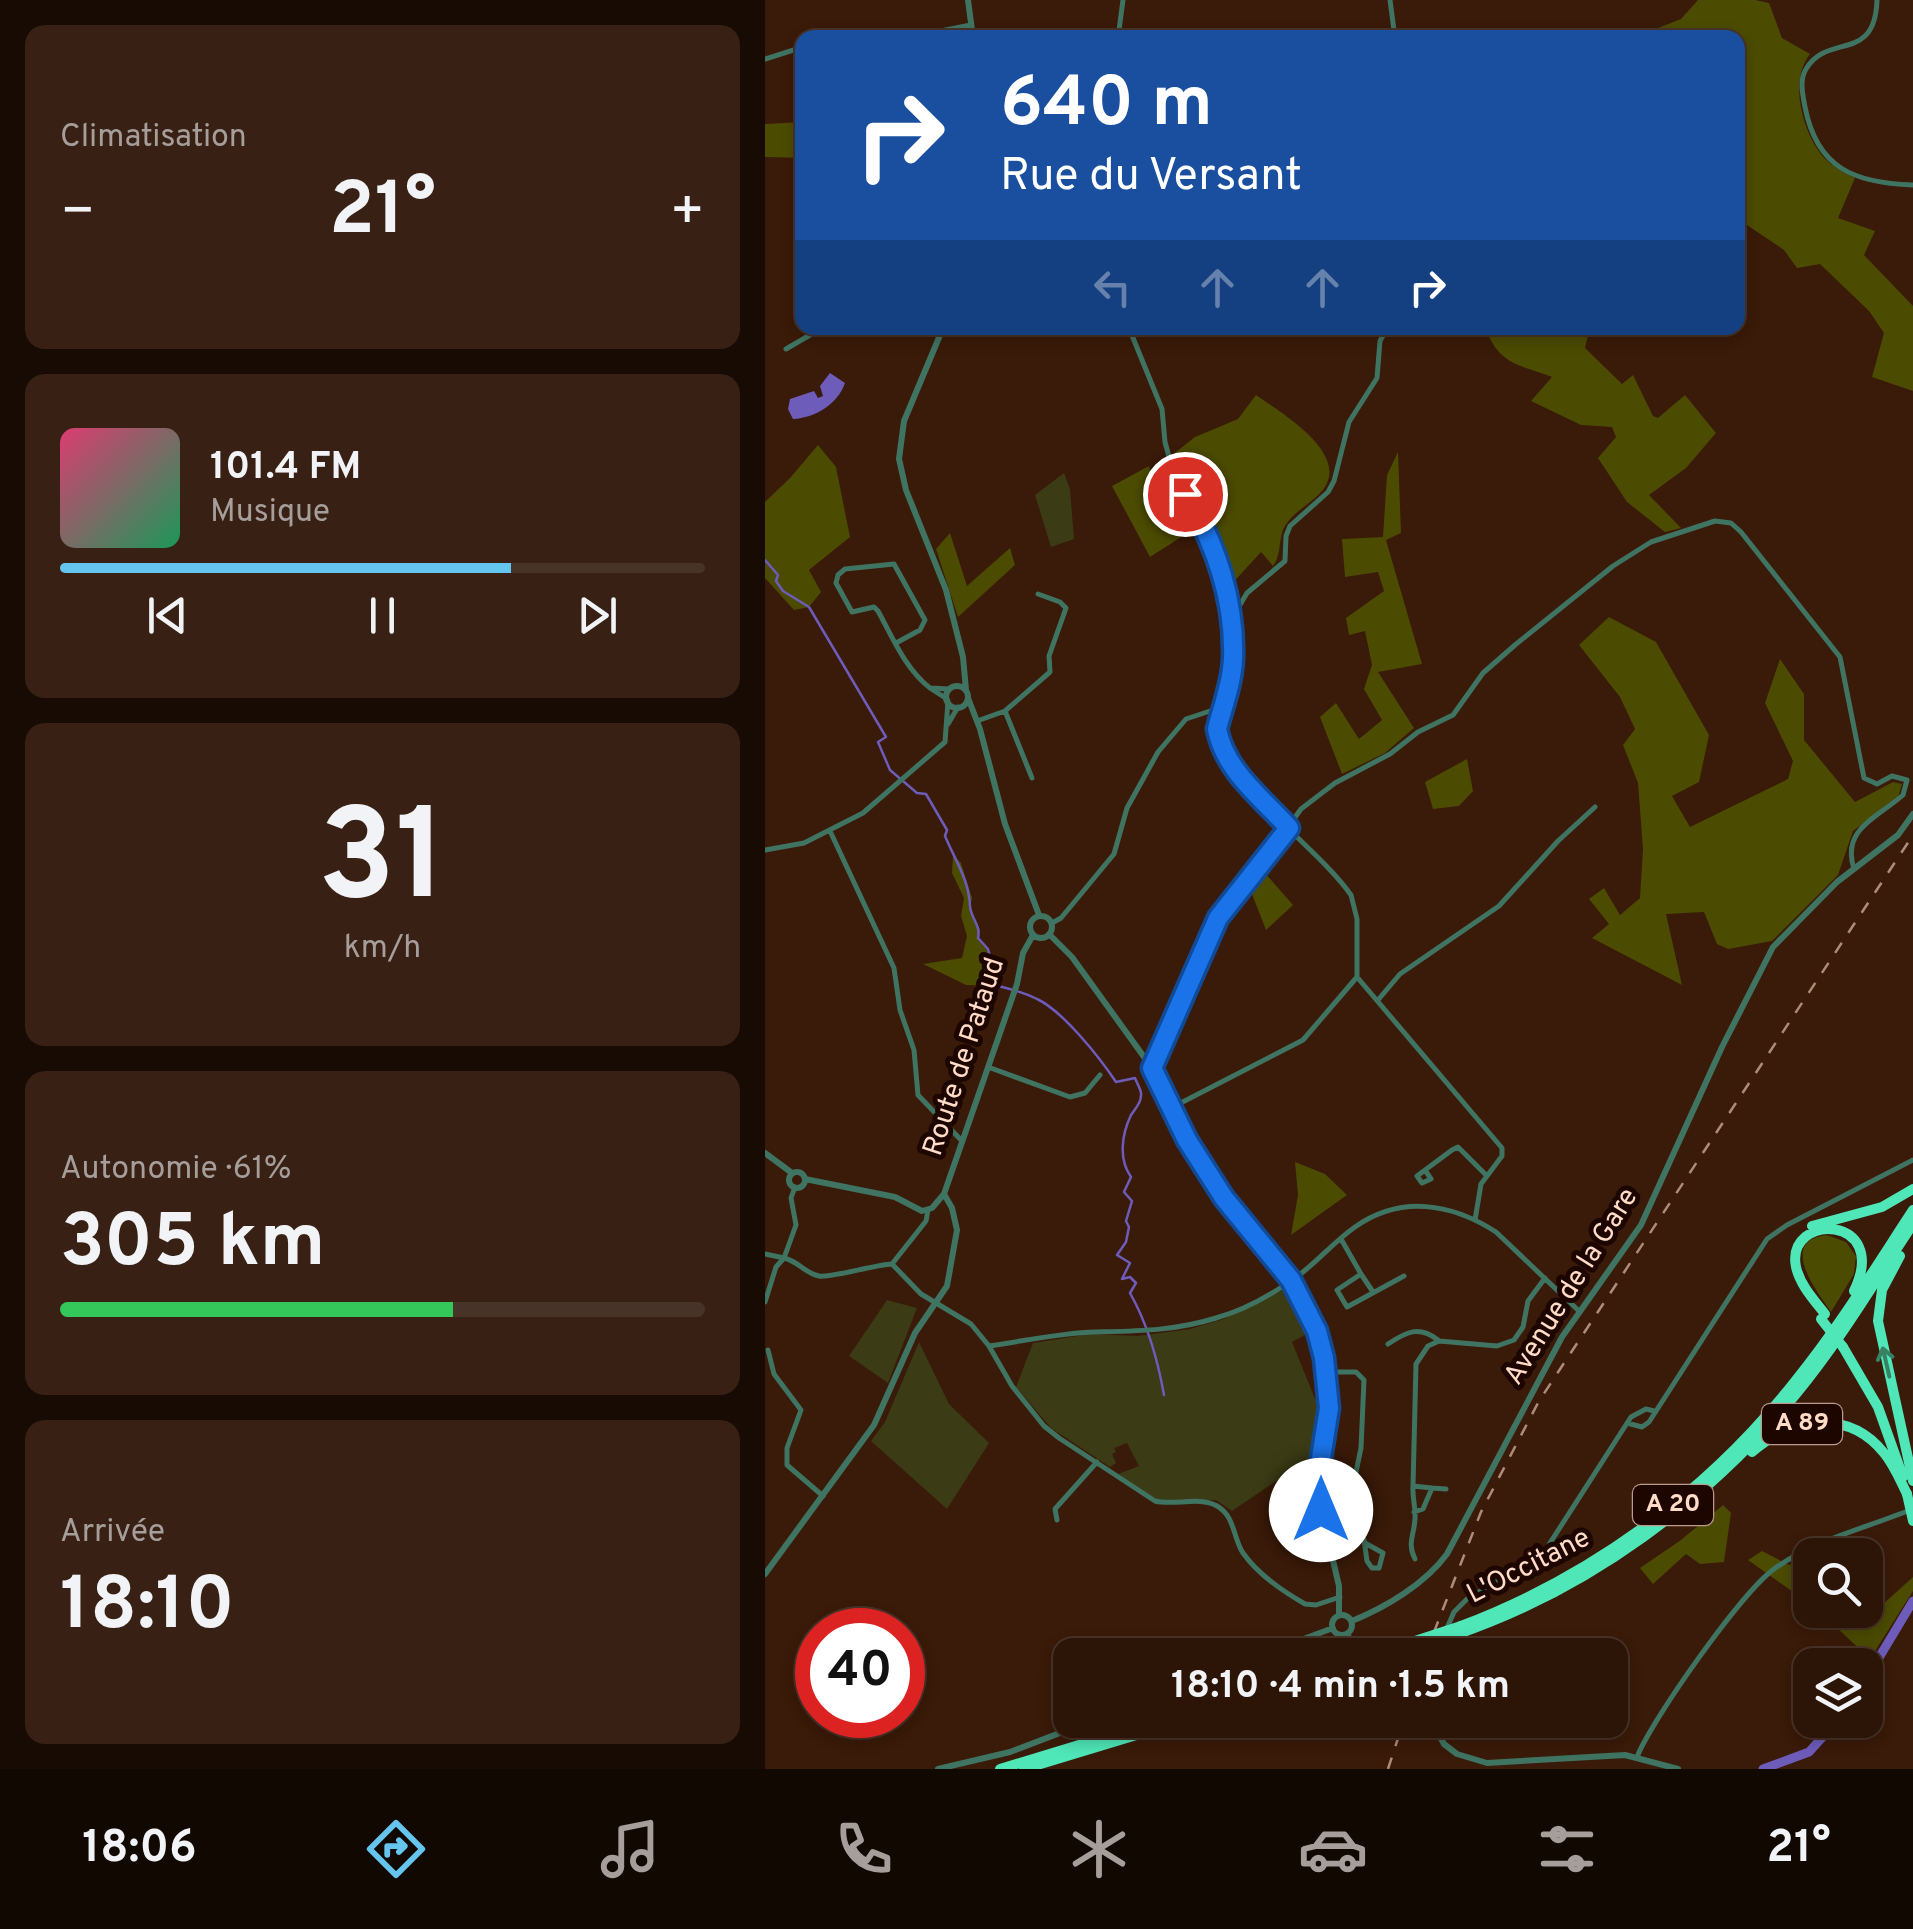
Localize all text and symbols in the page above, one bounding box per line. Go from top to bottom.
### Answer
text: 640 m [1000,62,1213,151]
icon: right [835,70,965,200]
text: Climatisation [60,118,247,158]
text: Rue du Versant [1000,149,1302,206]
text: 21° [329,166,436,261]
text: − [60,179,95,249]
text: + [670,179,705,249]
icon: left [1085,260,1140,315]
icon: ahead [1190,260,1245,315]
icon: ahead [1295,260,1350,315]
icon: right [1400,260,1455,315]
text: 101.4 FM [210,444,361,493]
pin [1143,452,1228,537]
icon: arrive [1158,467,1213,522]
text: Musique [210,493,330,533]
icon: previous [140,588,195,643]
icon: pause [355,588,410,643]
icon: next [570,588,625,643]
text: 31 [318,781,447,946]
text: km/h [344,929,421,969]
street label: Route de Pataud [916,953,1014,1161]
text: Autonomie · 61% [60,1150,292,1190]
street label: Avenue de la Gare [1497,1182,1647,1392]
text: 305 km [60,1198,325,1293]
one-way arrow [1876,1347,1894,1379]
road number: A 89 [1762,1404,1842,1444]
position arrow [1269,1458,1373,1562]
road number: A 20 [1633,1485,1713,1525]
text: Arrivée [60,1513,165,1553]
street label: L'Occitane [1461,1521,1597,1613]
map controls [1793,1538,1883,1738]
button: search [1793,1538,1883,1628]
text: 18:10 [60,1561,235,1656]
speed limit sign: 40 [795,1608,925,1738]
button: layers [1793,1648,1883,1738]
text: 18:10 · 4 min · 1.5 km [1171,1663,1510,1712]
icon: directions [361,1814,431,1884]
icon: music [595,1814,665,1884]
icon: phone [829,1814,899,1884]
icon: climate [1064,1814,1134,1884]
icon: car [1298,1814,1368,1884]
icon: filters [1532,1814,1602,1884]
text: 18:06 [82,1821,197,1878]
text: 21° [1767,1821,1831,1878]

